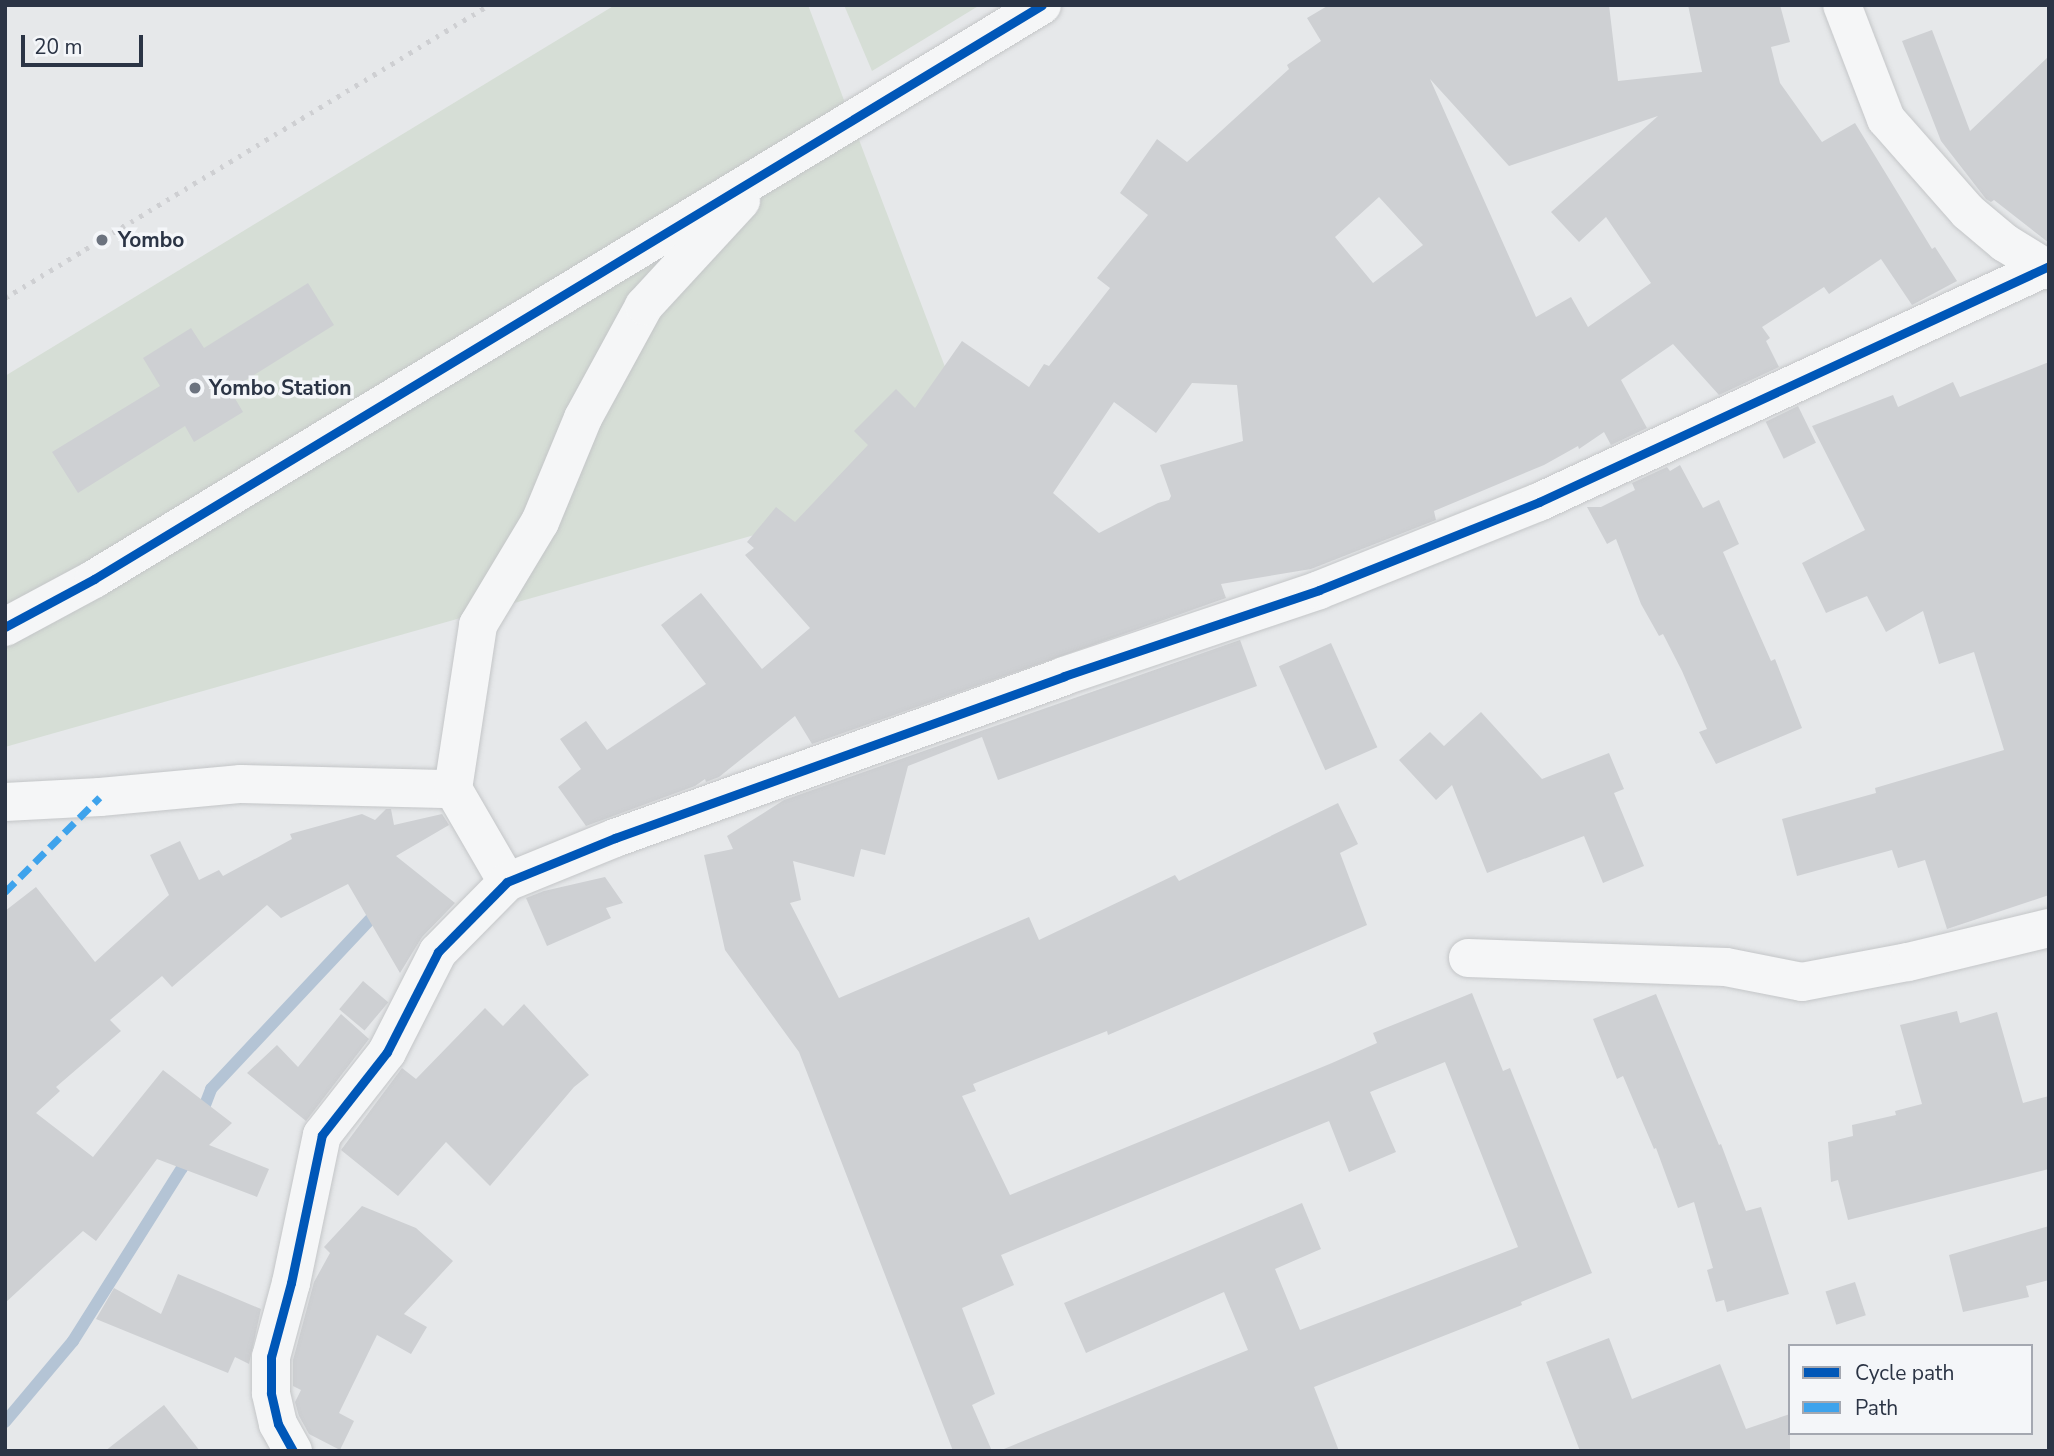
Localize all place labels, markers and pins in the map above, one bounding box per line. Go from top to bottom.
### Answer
place label: Yombo [118,227,184,253]
marker: Yombo [92,230,112,250]
place label: Yombo Station [209,375,352,401]
marker: Yombo Station [187,380,203,396]

